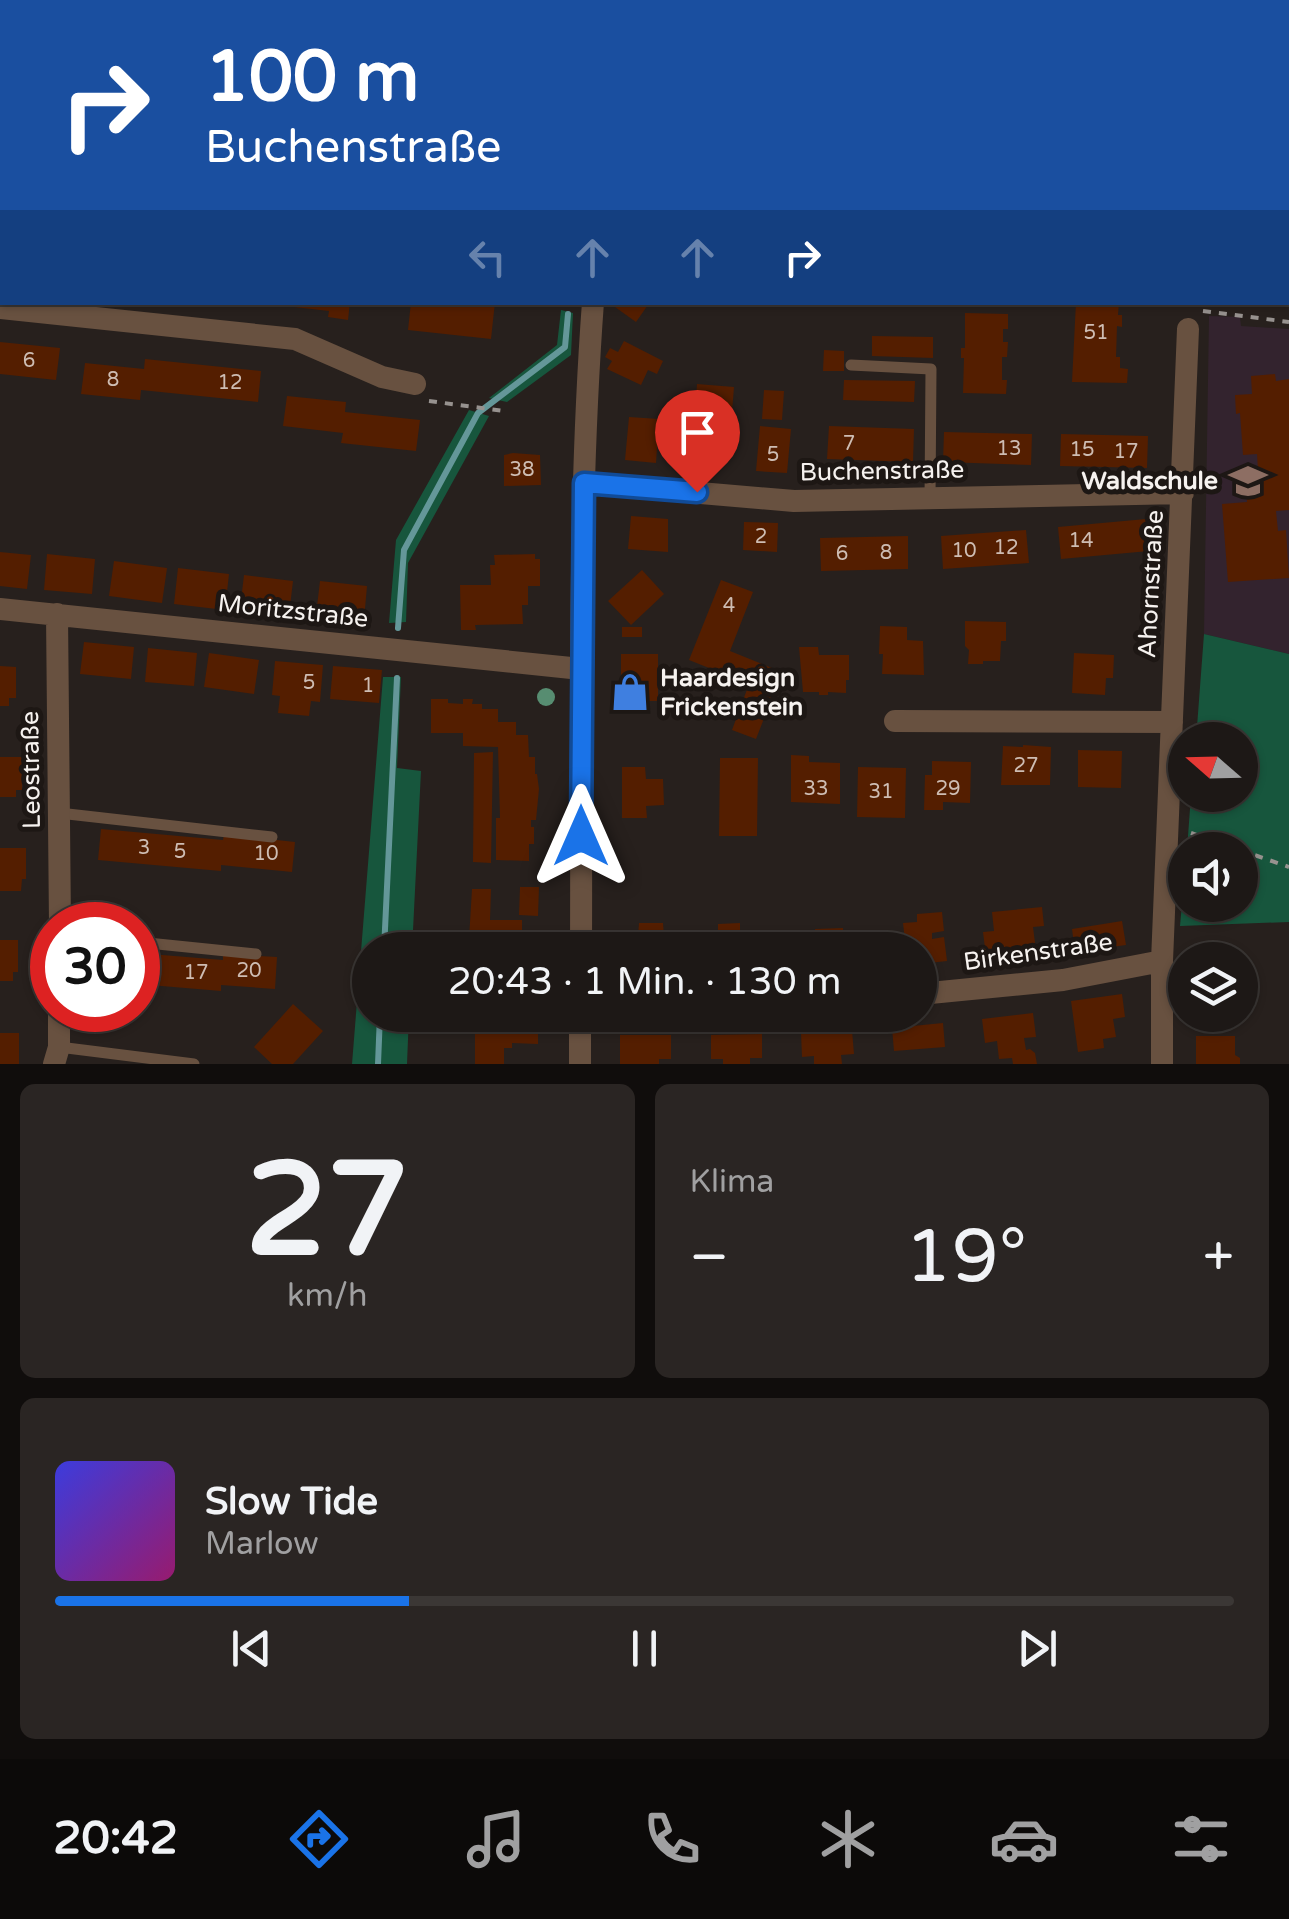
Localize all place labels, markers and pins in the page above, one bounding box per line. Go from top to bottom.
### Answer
pin [655,390,740,493]
school or university icon: Waldschule [1227,460,1269,502]
place label: Waldschule [1082,466,1218,496]
place label: Haardesign Frickenstein [660,663,803,722]
shop icon: Haardesign Frickenstein [609,671,651,713]

